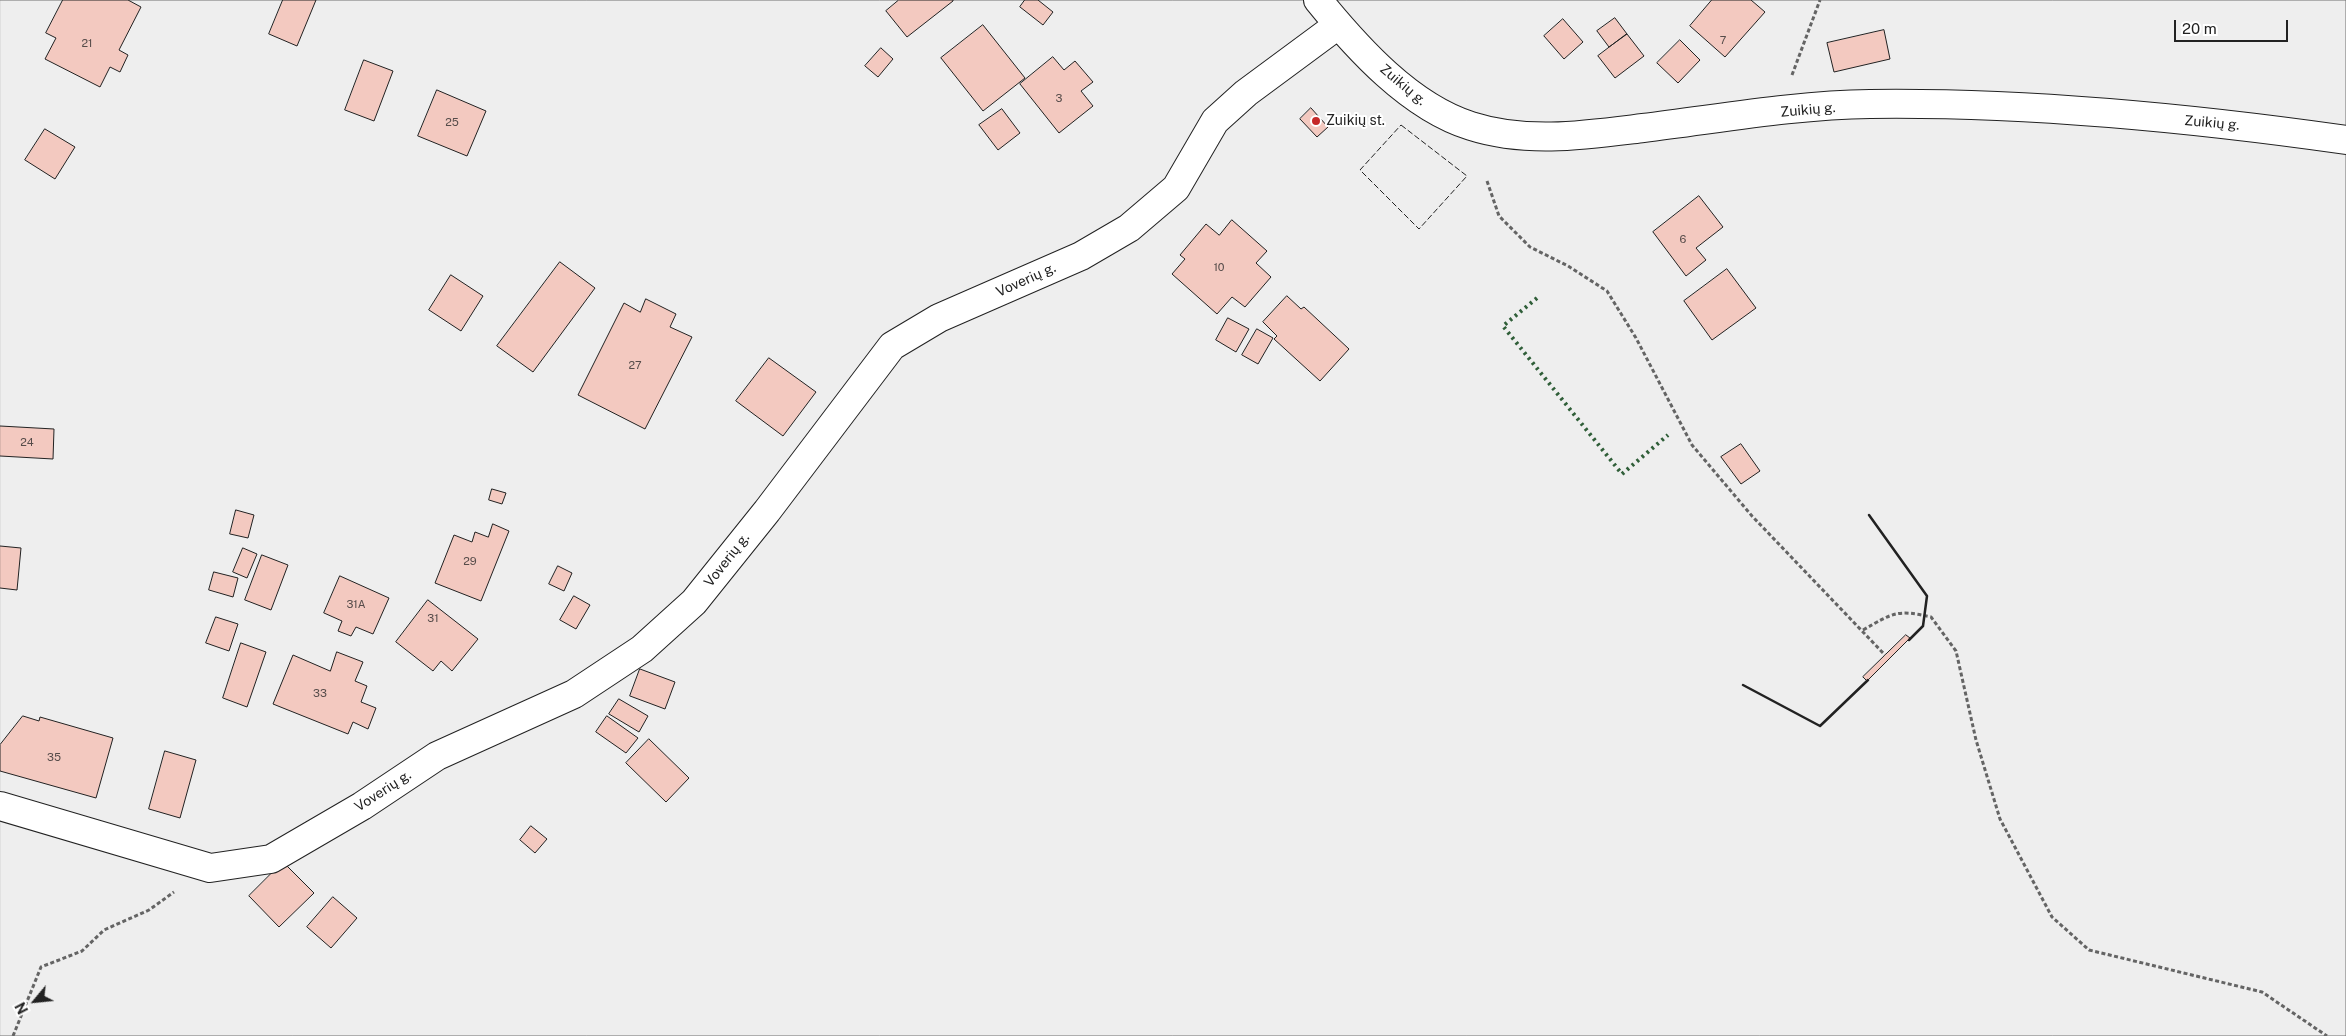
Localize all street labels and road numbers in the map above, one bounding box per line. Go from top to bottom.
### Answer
street label: Zuikių g. [1376,61,1430,109]
street label: Zuikių g. [1780,99,1836,121]
street label: Zuikių g. [2184,112,2240,134]
street label: Voverių g. [993,259,1059,301]
street label: Voverių g. [701,530,753,590]
street label: Voverių g. [352,767,414,815]

